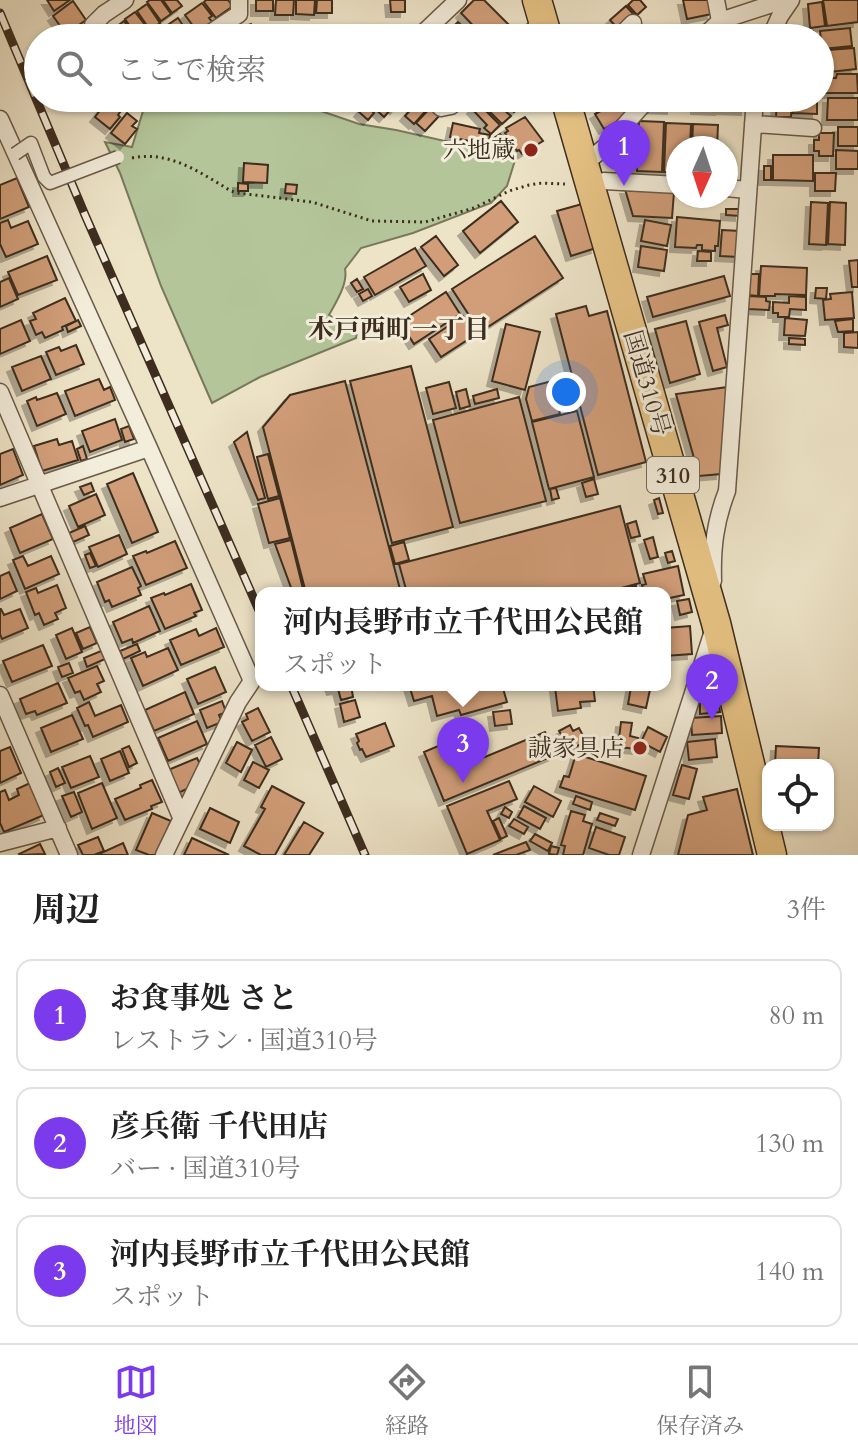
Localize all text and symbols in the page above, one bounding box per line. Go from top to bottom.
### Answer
search box [24,24,834,112]
icon: search [52,46,96,90]
text: ここで検索 [116,50,266,91]
pin: 1 [598,120,650,186]
place label: 六地蔵 [443,134,515,167]
north arrow [666,136,738,208]
marker: 六地蔵 [522,141,540,159]
district label: 木戸西町一丁目 [308,312,490,347]
street label: 国道310号 [616,326,677,440]
your location [546,372,586,412]
road number: 310 [647,457,699,493]
popup [255,587,671,691]
text: 河内長野市立千代田公民館 [283,602,643,643]
text: スポット [283,647,387,682]
pin: 2 [686,654,738,720]
pin: 3 [437,717,489,783]
place label: 誠家具店 [528,732,624,765]
marker: 誠家具店 [631,739,649,757]
map controls [762,759,834,831]
button: locate [762,759,834,831]
text: 周辺 [32,887,100,933]
text: 3件 [787,892,826,927]
text: お食事処 さと [110,978,298,1019]
text: 1 [53,998,67,1033]
text: 80 m [768,998,824,1033]
text: レストラン · 国道310号 [110,1023,378,1058]
text: 彦兵衛 千代田店 [110,1106,328,1147]
text: 2 [53,1126,67,1161]
text: 130 m [755,1126,824,1161]
text: バー · 国道310号 [110,1151,301,1186]
text: 河内長野市立千代田公民館 [110,1234,470,1275]
text: 3 [53,1254,67,1289]
text: 140 m [755,1254,824,1289]
text: スポット [110,1279,214,1314]
tab: 地図 [114,1360,158,1441]
tab: 経路 [385,1360,429,1441]
tab: 保存済み [656,1360,744,1441]

